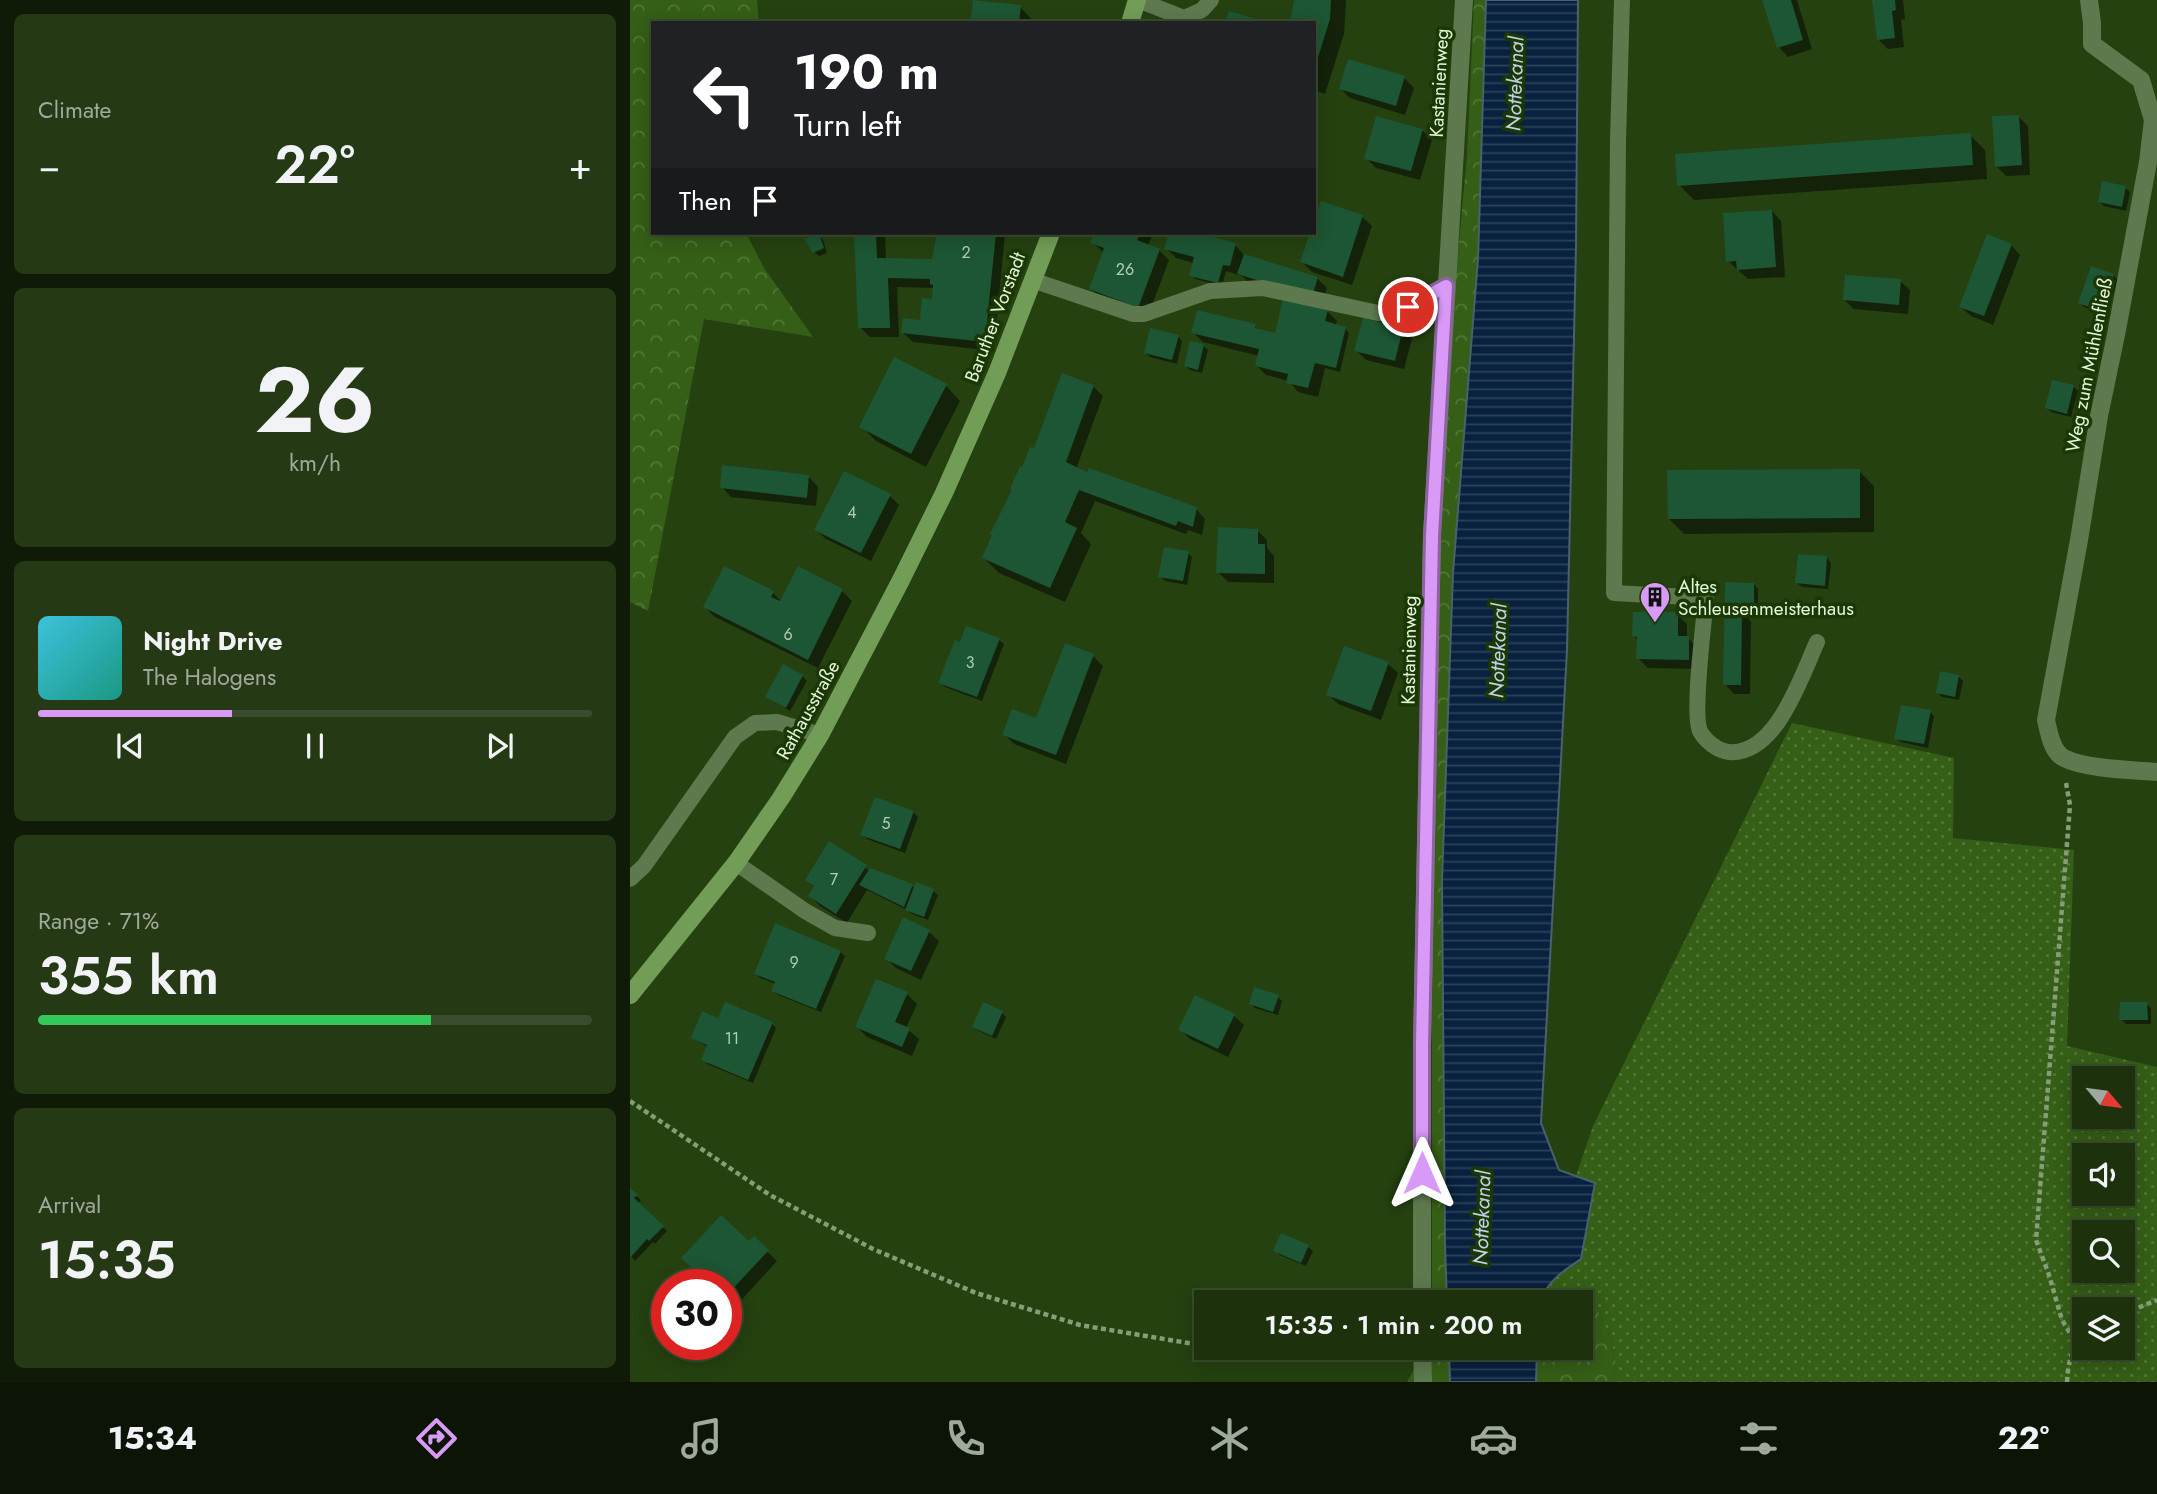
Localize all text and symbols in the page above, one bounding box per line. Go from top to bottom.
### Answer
street label: Kastanienweg [1423,28,1455,138]
water label: Nottekanal [1498,35,1532,132]
text: 190 m [794,37,939,107]
icon: left [679,49,770,140]
text: Climate [38,93,111,127]
text: Turn left [794,102,901,148]
text: 22° [274,127,355,203]
text: − [38,138,60,193]
text: + [569,138,592,193]
text: Then [679,182,732,220]
icon: arrive [746,182,784,220]
house number: 2 [961,241,971,264]
street label: Baruther Vorstadt [958,248,1032,386]
house number: 26 [1116,258,1134,281]
street label: Weg zum Mühlenfließ [2059,275,2119,455]
pin [1378,277,1438,337]
icon: arrive [1389,288,1427,326]
text: 26 [255,335,375,466]
text: km/h [289,446,341,480]
house number: 4 [847,501,857,524]
place label: Altes Schleusenmeisterhaus [1678,573,1854,622]
building icon: Altes Schleusenmeisterhaus [1638,580,1672,624]
street label: Kastanienweg [1395,595,1423,705]
water label: Nottekanal [1481,602,1515,699]
text: Night Drive [143,622,283,660]
house number: 6 [783,623,793,646]
house number: 3 [966,651,975,674]
street label: Rathausstraße [770,655,846,764]
text: The Halogens [143,660,276,694]
icon: previous [111,727,149,765]
icon: pause [296,727,334,765]
icon: next [481,727,519,765]
house number: 5 [881,812,891,835]
house number: 7 [830,868,839,891]
text: Range · 71% [38,904,159,938]
text: 355 km [38,938,219,1014]
house number: 9 [789,951,799,974]
house number: 11 [725,1027,739,1050]
north arrow [2072,1066,2135,1129]
map controls [2072,1066,2135,1360]
position arrow [1385,1136,1459,1210]
button: sound [2072,1143,2135,1206]
water label: Nottekanal [1465,1169,1499,1266]
text: Arrival [38,1188,101,1222]
button: search [2072,1220,2135,1283]
text: 15:35 [38,1222,175,1298]
speed limit sign: 30 [651,1269,742,1360]
button: layers [2072,1297,2135,1360]
text: 15:35 · 1 min · 200 m [1264,1306,1523,1344]
icon: directions [412,1414,461,1463]
icon: music [677,1414,726,1463]
icon: phone [941,1414,990,1463]
icon: climate [1205,1414,1254,1463]
icon: car [1469,1414,1518,1463]
icon: filters [1734,1414,1783,1463]
text: 15:34 [108,1415,197,1461]
text: 22° [1998,1415,2049,1461]

